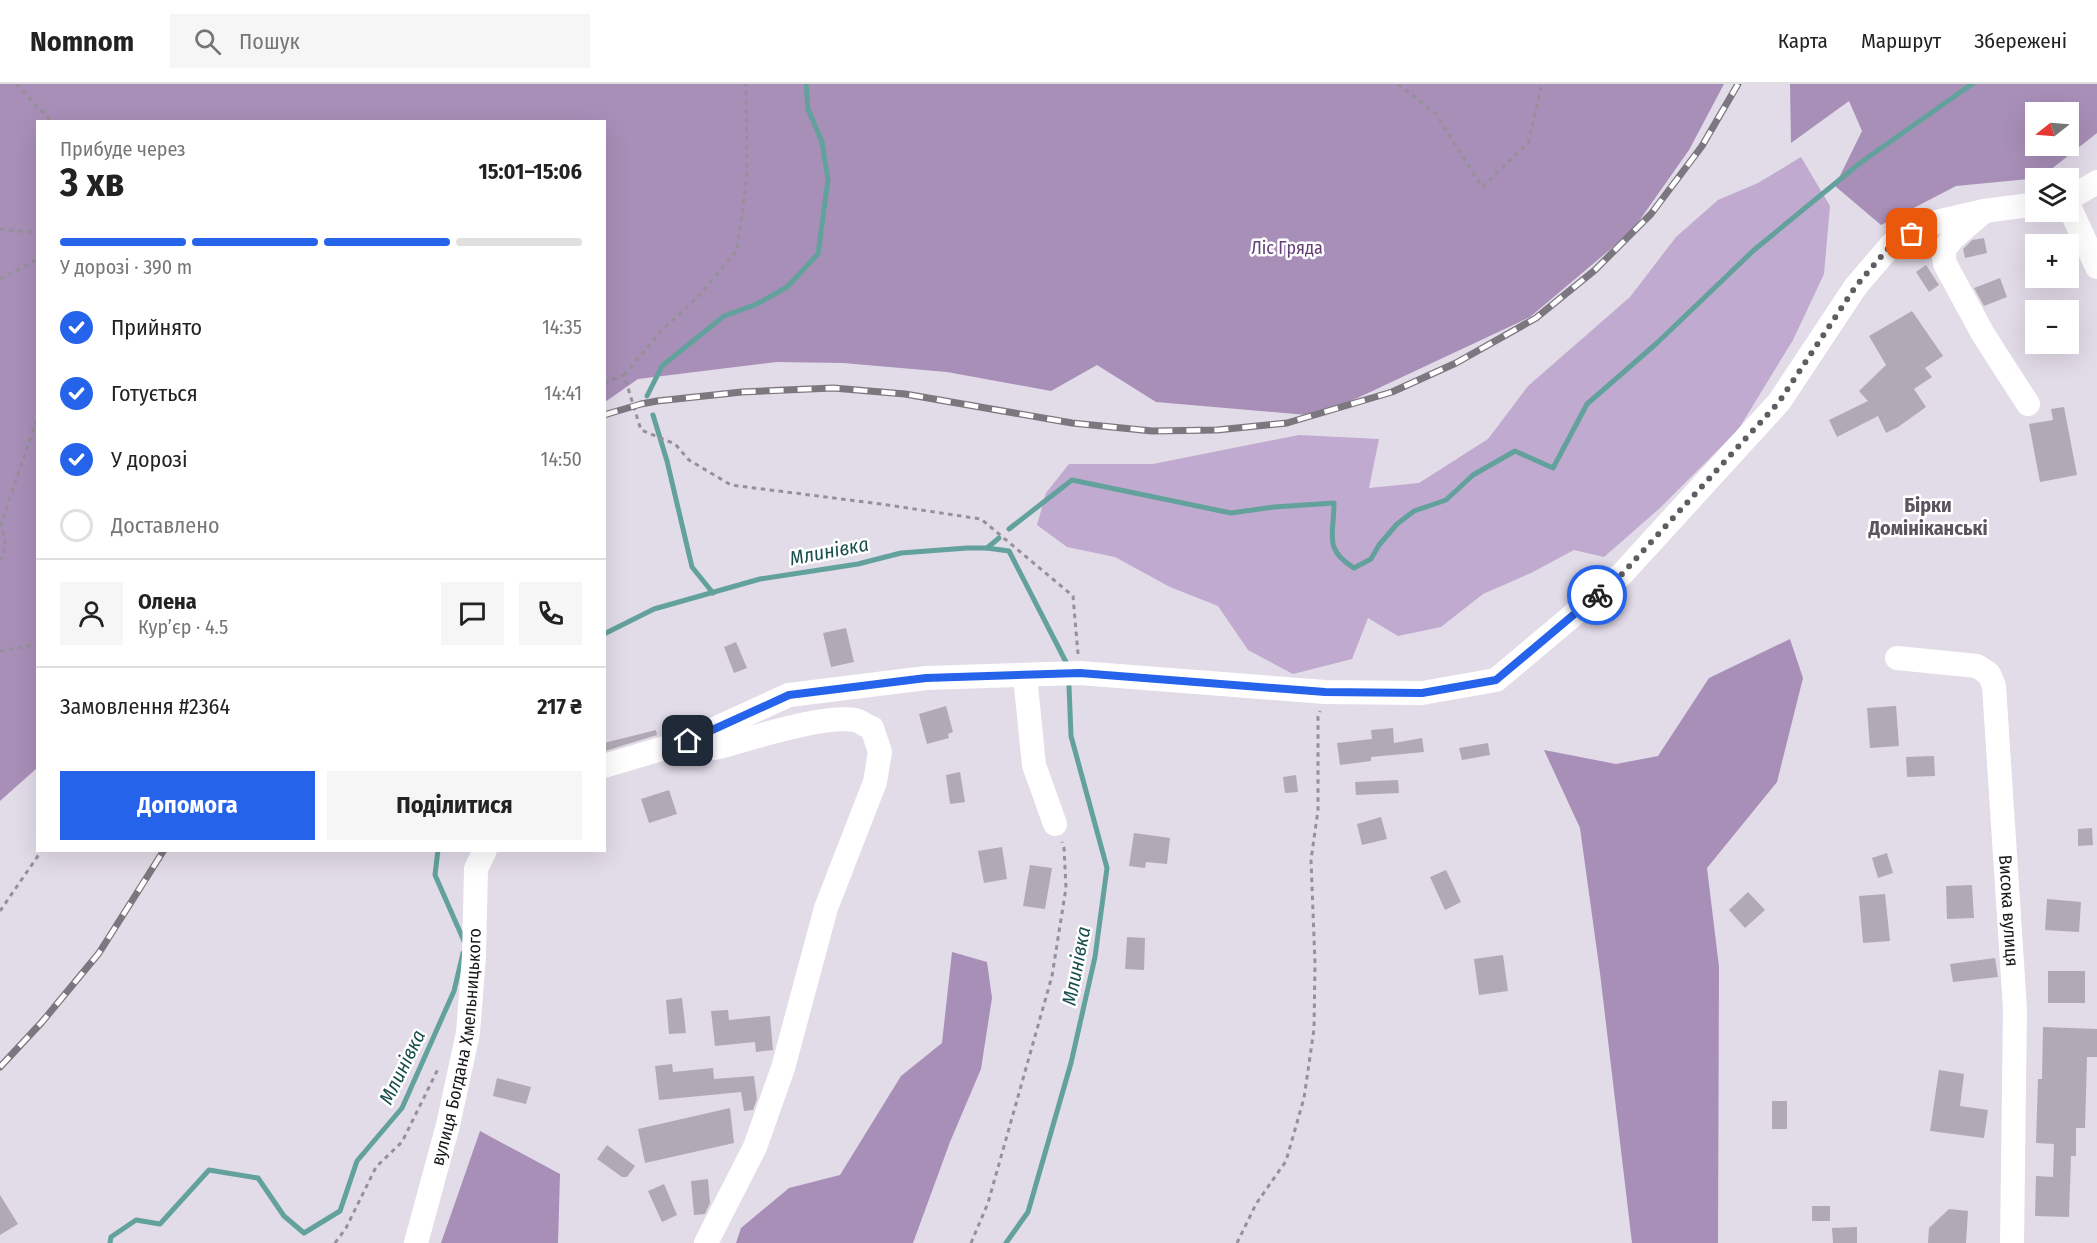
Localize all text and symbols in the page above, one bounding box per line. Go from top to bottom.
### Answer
search box [170,14,590,68]
text: Nomnom [30,25,134,58]
icon: search [191,25,224,58]
text: Пошук [239,28,300,55]
text: Карта [1778,28,1828,54]
text: Маршрут [1861,28,1941,54]
text: Збережені [1974,28,2067,54]
north arrow [2025,102,2079,156]
map controls [2025,102,2079,354]
text: Прибуде через [60,137,186,161]
text: 15:01–15:06 [478,158,582,185]
text: 3 хв [60,160,125,206]
button: layers [2025,168,2079,222]
pin [1886,208,1937,259]
icon: bag [1895,217,1928,250]
button: + [2025,234,2079,288]
park label: Ліс Гряда [1251,237,1323,259]
text: У дорозі · 390 m [60,255,192,279]
button: − [2025,300,2079,354]
icon: check [60,311,93,344]
text: Прийнято [111,314,202,341]
text: 14:35 [542,315,582,339]
icon: check [60,377,93,410]
text: Готується [111,380,198,407]
text: 14:41 [544,381,582,405]
icon: check [60,443,93,476]
text: У дорозі [111,446,188,473]
text: 14:50 [541,447,582,471]
district label: Бірки Домініканські [1867,493,1988,540]
text: Доставлено [111,512,220,539]
water label: Млинівка [787,532,871,570]
courier [1567,565,1627,625]
icon: bike [1581,579,1614,612]
button: person [60,582,123,645]
button: chat [441,582,504,645]
button: phone [519,582,582,645]
text: Олена [138,588,197,615]
text: Кур’єр · 4.5 [138,615,228,639]
text: Замовлення #2364 [60,693,230,720]
text: 217 ₴ [537,693,582,720]
pin [662,715,713,766]
icon: home [671,724,704,757]
button: Допомога [60,771,315,840]
button: Поділитися [327,771,582,840]
street label: Висока вулиця [1994,854,2023,967]
water label: Млинівка [1057,924,1095,1008]
street label: вулиця Богдана Хмельницького [426,928,486,1168]
water label: Млинівка [374,1026,430,1108]

